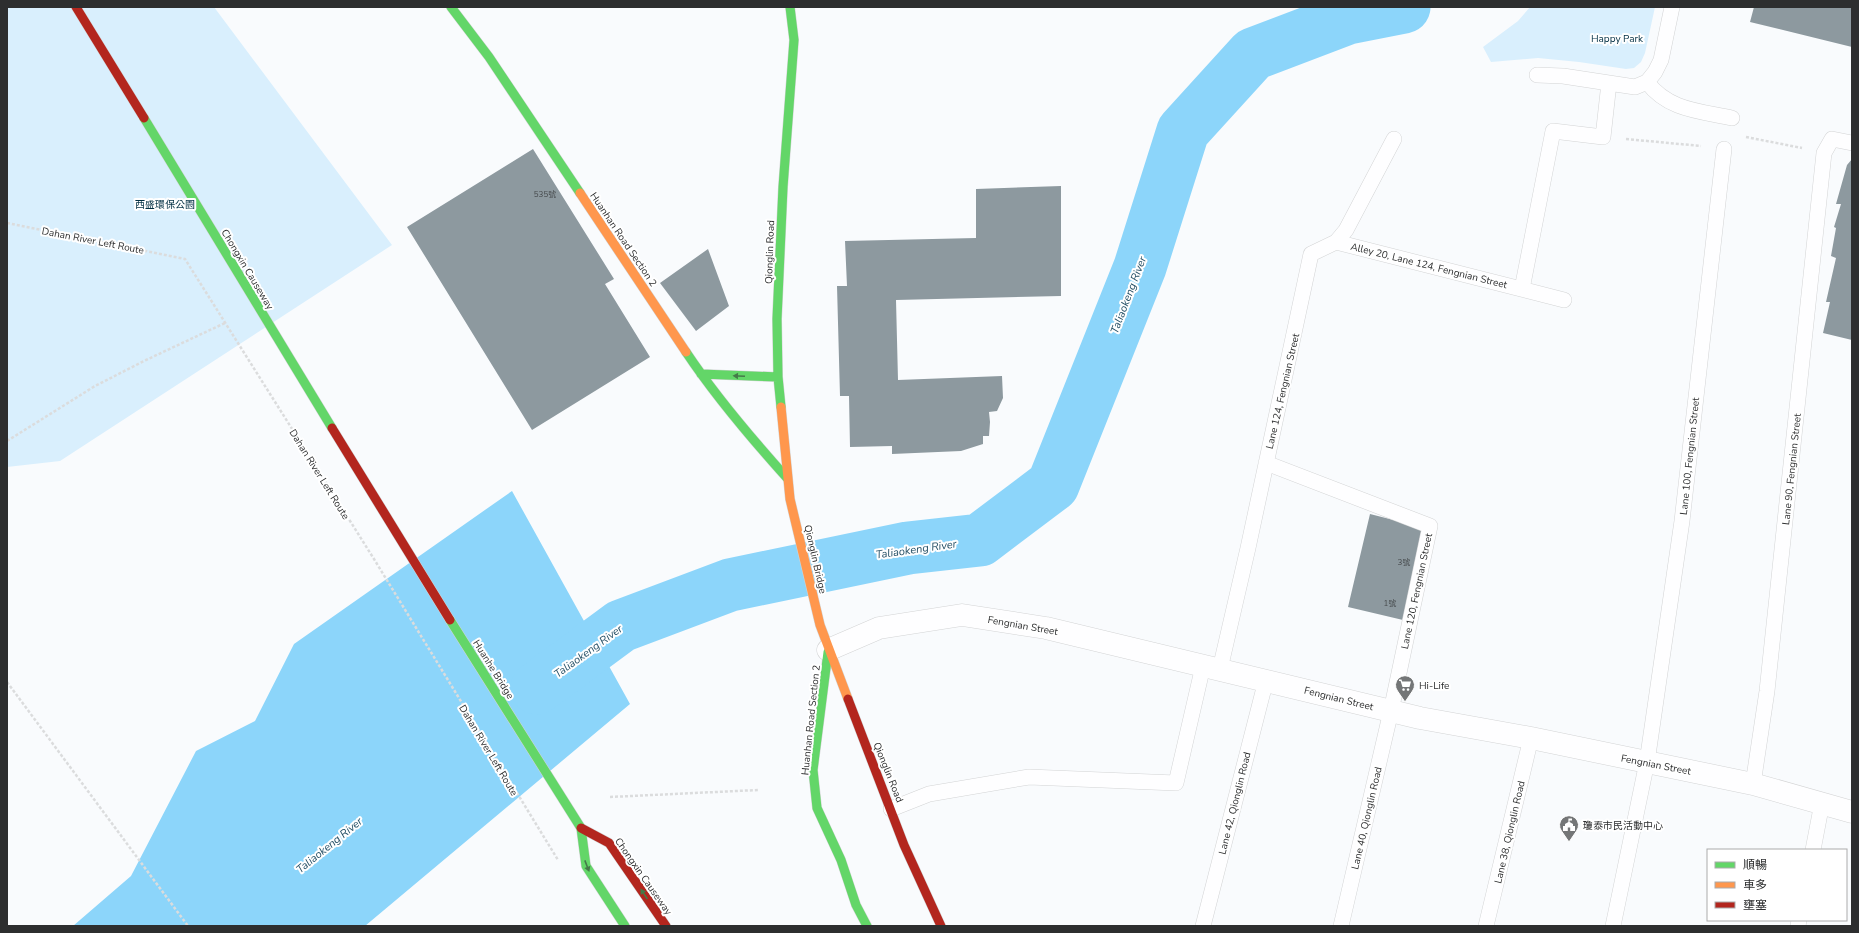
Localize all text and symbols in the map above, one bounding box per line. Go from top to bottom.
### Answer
park label: Happy Park [1591,32,1644,46]
house number: 535號 [534,189,556,200]
street label: Huanhan Road Section 2 [586,190,660,289]
park label: 西盛環保公園 [135,198,195,212]
street label: Qionglin Road [762,220,778,284]
street label: Dahan River Left Route [40,224,145,258]
street label: Chongxin Causeway [218,227,277,313]
street label: Alley 20, Lane 124, Fengnian Street [1349,240,1509,292]
water label: Taliaokeng River [1107,254,1150,336]
street label: Lane 124, Fengnian Street [1263,332,1303,450]
one-way arrow [733,372,745,379]
street label: Lane 100, Fengnian Street [1677,396,1703,516]
street label: Lane 90, Fengnian Street [1779,412,1805,526]
street label: Dahan River Left Route [286,427,353,522]
street label: Qionglin Bridge [800,523,830,595]
street label: Lane 120, Fengnian Street [1398,531,1436,650]
water label: Taliaokeng River [875,536,958,563]
house number: 3號 [1398,557,1410,568]
house number: 1號 [1384,598,1396,609]
street label: Fengnian Street [987,613,1059,639]
water label: Taliaokeng River [551,621,626,681]
street label: Huanhe Bridge [469,637,517,702]
street label: Huanhan Road Section 2 [798,664,824,776]
supermarket icon: Hi-Life [1394,674,1416,702]
place label: Hi-Life [1419,679,1449,693]
street label: Fengnian Street [1303,684,1375,714]
street label: Dahan River Left Route [455,702,521,799]
street label: Qionglin Road [870,740,907,805]
street label: Lane 42, Qionglin Road [1215,750,1255,856]
street label: Fengnian Street [1620,751,1692,779]
street label: Lane 40, Qionglin Road [1348,765,1386,871]
street label: Lane 38, Qionglin Road [1491,779,1529,885]
water label: Taliaokeng River [293,813,366,877]
public building icon: 瓊泰市民活動中心 [1558,814,1580,842]
place label: 瓊泰市民活動中心 [1583,819,1663,833]
street label: Chongxin Causeway [611,835,676,919]
legend [1707,849,1847,921]
text: 順暢 [1743,857,1767,873]
one-way arrow [584,860,591,872]
text: 車多 [1743,877,1767,893]
one-way arrow [640,889,648,899]
text: 壅塞 [1743,897,1767,913]

